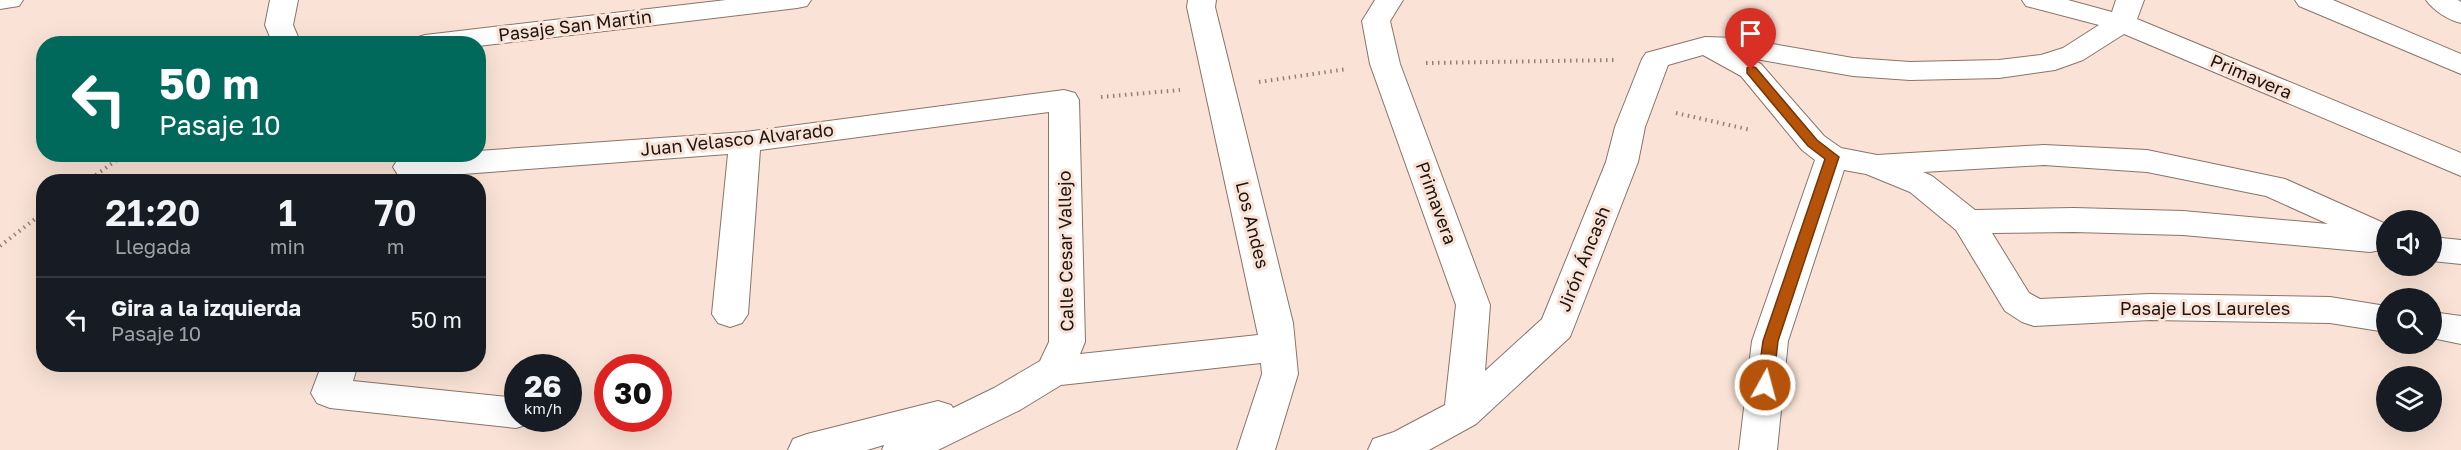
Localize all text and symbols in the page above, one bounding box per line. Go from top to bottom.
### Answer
street label: Pasaje San Martin [497,5,653,45]
pin [1725,8,1776,70]
icon: arrive [1734,17,1767,50]
street label: Primavera [2207,49,2296,103]
text: 50 m [159,58,259,108]
icon: left [60,60,138,138]
text: Pasaje 10 [159,109,281,141]
street label: Juan Velasco Alvarado [639,118,835,160]
street label: Primavera [1412,158,1462,247]
street label: Calle Cesar Vallejo [1053,170,1077,332]
street label: Los Andes [1232,179,1274,271]
text: 21:20 [105,191,201,234]
text: 1 [278,191,297,234]
text: 70 [374,191,417,234]
street label: Jirón Áncash [1552,203,1614,315]
map controls [2376,210,2442,432]
button: sound [2376,210,2442,276]
text: Llegada [115,234,191,258]
text: min [270,234,305,258]
text: m [387,234,404,258]
button: search [2376,288,2442,354]
text: Gira a la izquierda [111,294,301,321]
street label: Pasaje Los Laureles [2120,297,2290,319]
icon: left [60,303,93,336]
text: 50 m [411,306,462,333]
text: Pasaje 10 [111,321,201,345]
position arrow [1733,353,1797,417]
speed limit sign: 30 [594,354,672,432]
button: layers [2376,366,2442,432]
text: 26 [524,368,562,404]
text: km/h [524,399,562,417]

